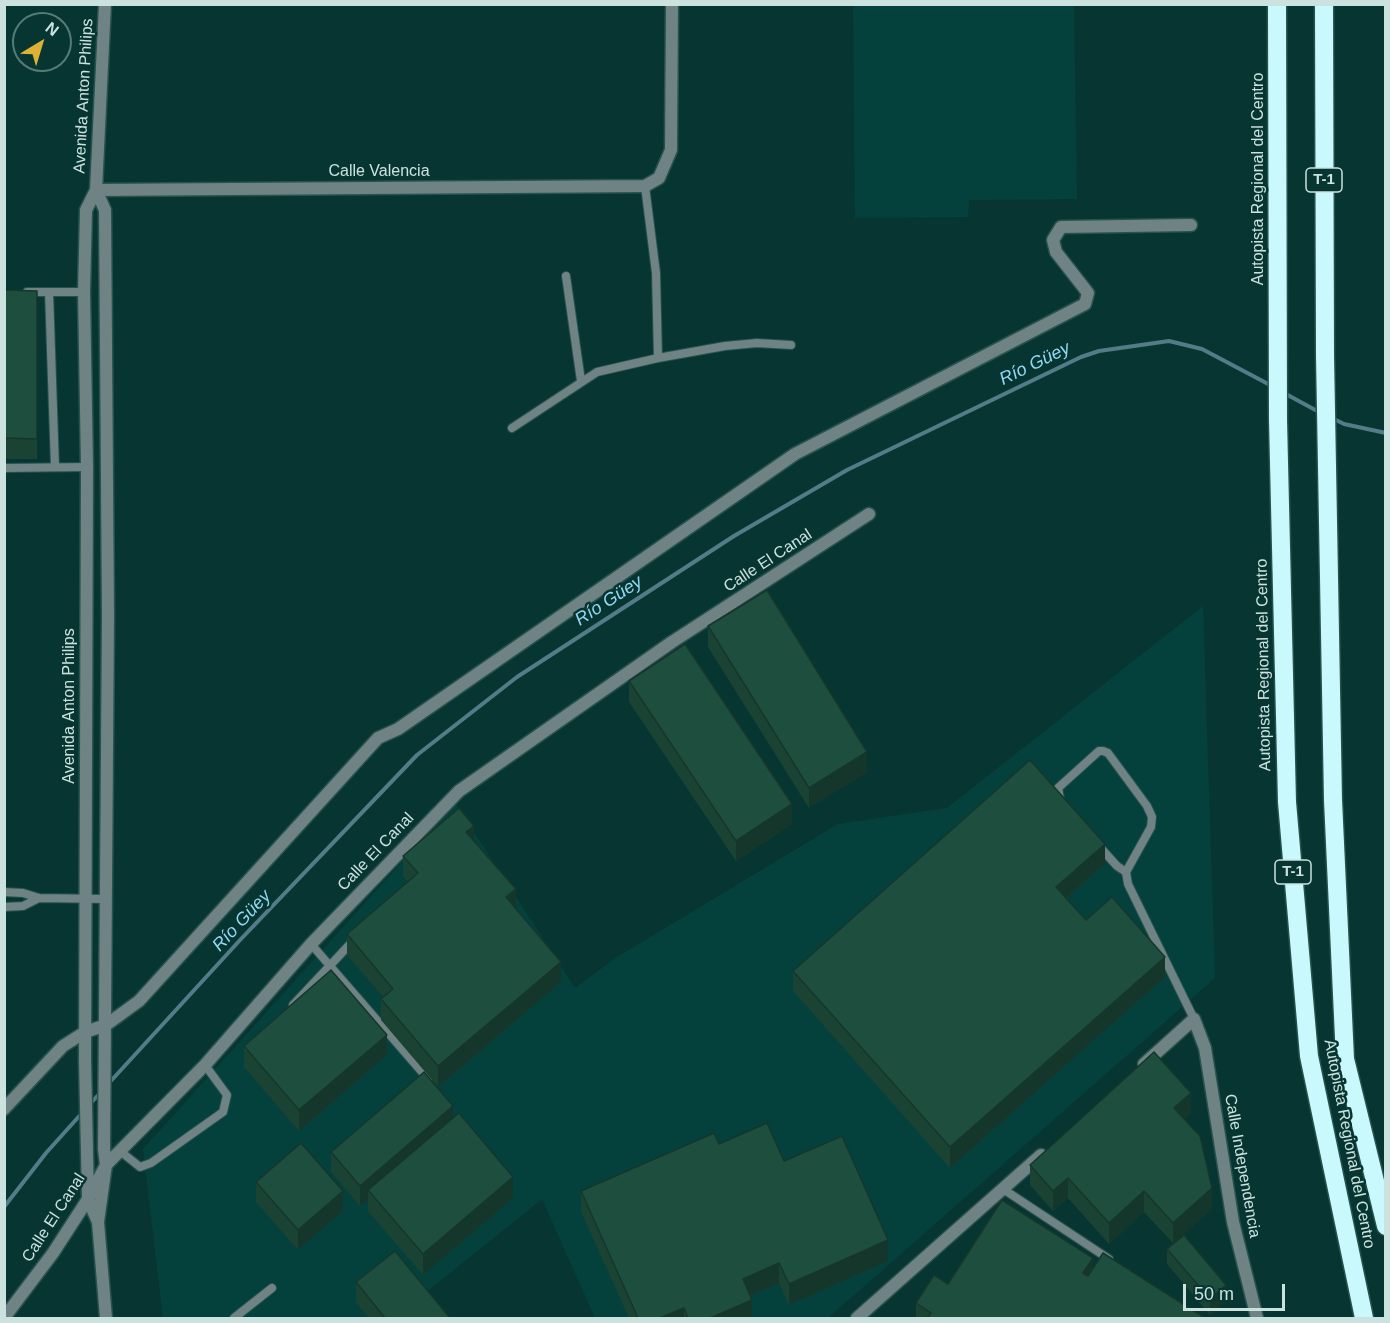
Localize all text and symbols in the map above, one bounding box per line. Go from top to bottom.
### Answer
north arrow [12,12,72,72]
street label: Avenida Anton Philips [70,18,98,174]
text: N [42,19,62,39]
street label: Autopista Regional del Centro [1249,73,1269,285]
street label: Calle Valencia [328,162,430,182]
road number: T-1 [1306,168,1342,192]
water label: Río Güey [996,338,1074,390]
street label: Calle El Canal [720,525,816,597]
street label: Autopista Regional del Centro [1253,559,1275,771]
water label: Río Güey [571,571,647,631]
street label: Avenida Anton Philips [60,628,80,784]
street label: Calle El Canal [334,809,418,895]
road number: T-1 [1275,860,1311,884]
water label: Río Güey [208,886,276,956]
street label: Autopista Regional del Centro [1319,1038,1379,1250]
street label: Calle Independencia [1220,1092,1264,1240]
street label: Calle El Canal [18,1170,90,1266]
scale bar [1186,1272,1288,1310]
text: 50 m [1194,1284,1234,1304]

